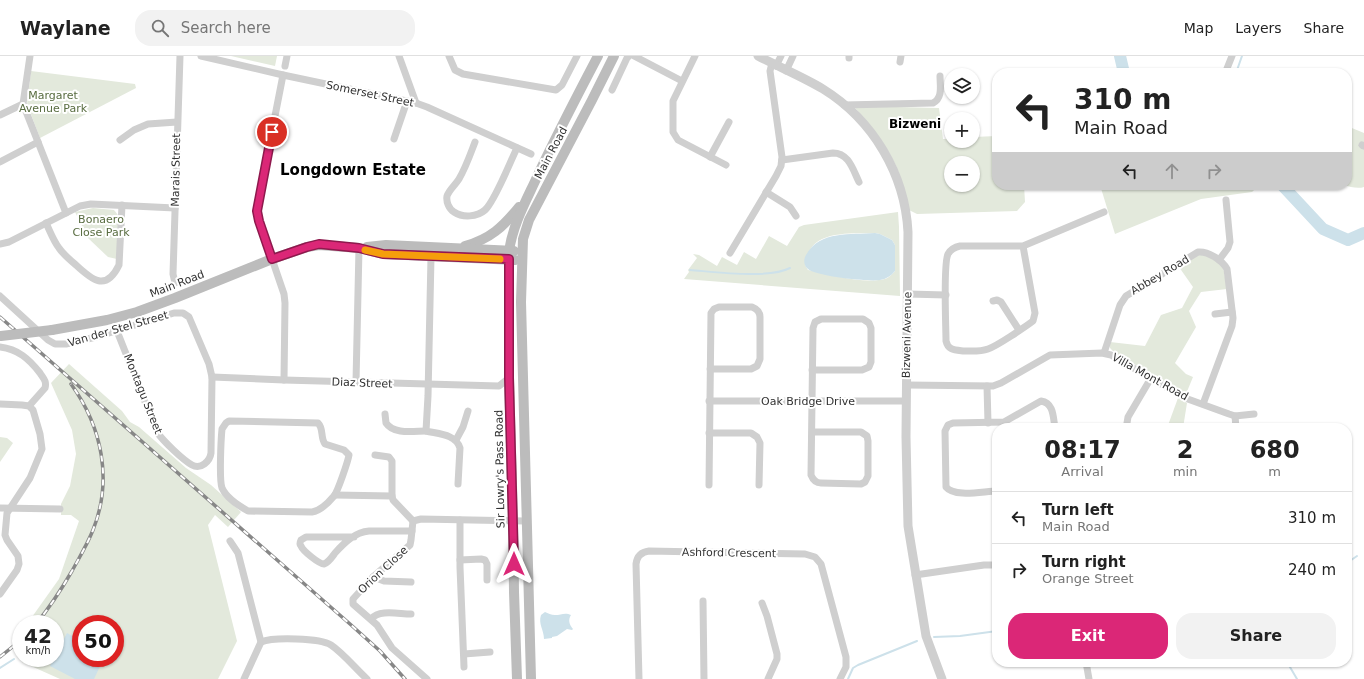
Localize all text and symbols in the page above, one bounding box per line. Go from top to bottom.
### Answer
search box [135,10,415,46]
text: Waylane [20,17,111,39]
icon: search [149,17,171,39]
text: Search here [181,19,271,37]
text: Map [1184,20,1213,36]
text: Layers [1235,20,1282,36]
text: Share [1304,20,1344,36]
map controls [944,68,980,192]
button: layers [944,68,980,104]
street label: Somerset Street [325,78,416,110]
text: 310 m [1074,83,1171,116]
icon: left [1008,84,1060,136]
park label: Margaret Avenue Park [19,89,88,115]
button: + [944,112,980,148]
pin [255,115,289,149]
district label: Bizweni [889,117,941,131]
text: Main Road [1074,117,1168,138]
icon: arrive [261,121,283,143]
street label: Main Road [532,125,570,181]
street label: Marais Street [169,133,183,207]
button: − [944,156,980,192]
icon: left [1119,160,1141,182]
icon: ahead [1161,160,1183,182]
icon: right [1203,160,1225,182]
district label: Longdown Estate [280,161,426,179]
park label: Bonaero Close Park [72,213,130,239]
street label: Abbey Road [1128,252,1192,298]
street label: Main Road [148,268,206,300]
street label: Bizweni Avenue [900,291,914,378]
street label: Van der Stel Street [66,308,170,350]
street label: Villa Mont Road [1110,351,1190,403]
street label: Montagu Street [121,352,165,437]
street label: Diaz Street [331,375,393,391]
street label: Oak Bridge Drive [761,395,855,408]
street label: Sir Lowry's Pass Road [492,410,508,528]
text: 08:17 [1044,436,1121,464]
text: 2 [1177,436,1193,464]
text: 680 [1250,436,1300,464]
text: Arrival [1061,464,1104,479]
text: min [1173,464,1197,479]
text: m [1268,464,1281,479]
text: Turn left [1042,501,1114,519]
icon: left [1008,507,1030,529]
text: 310 m [1288,509,1336,527]
text: Main Road [1042,519,1110,534]
street label: Orion Close [355,543,411,596]
position arrow [493,543,535,585]
street label: Ashford Crescent [682,546,777,560]
text: Turn right [1042,553,1126,571]
icon: right [1008,559,1030,581]
text: 240 m [1288,561,1336,579]
text: Orange Street [1042,571,1134,586]
button: Exit [1008,613,1168,659]
button: Share [1176,613,1336,659]
speed limit sign: 50 [72,615,124,667]
text: 42 [24,624,52,648]
text: km/h [25,645,51,656]

